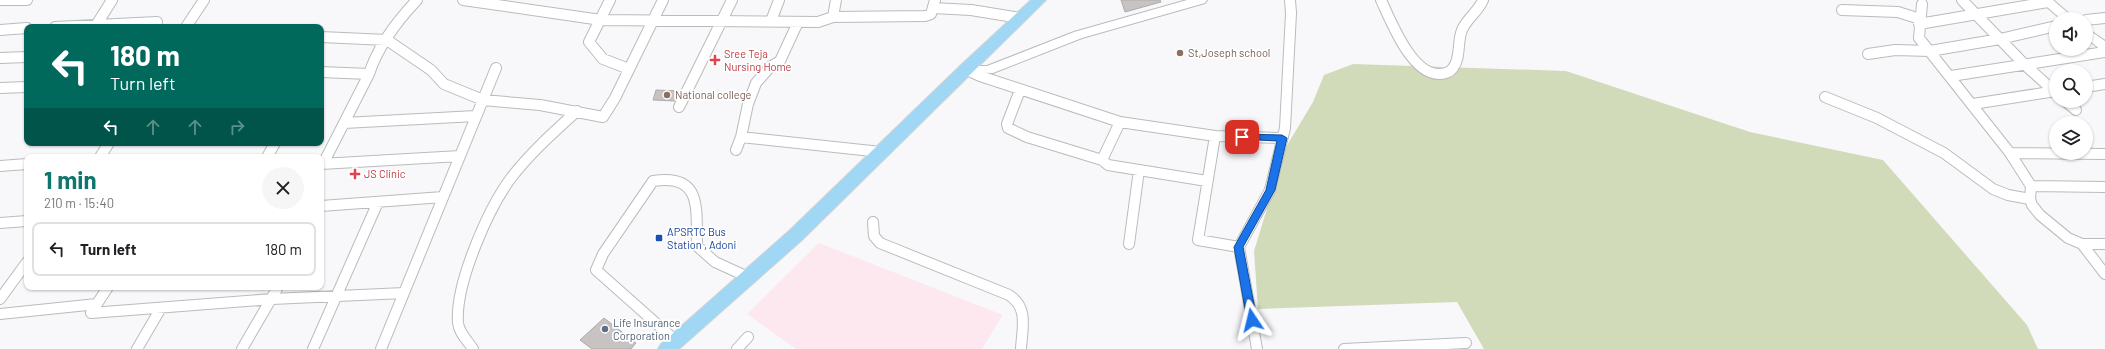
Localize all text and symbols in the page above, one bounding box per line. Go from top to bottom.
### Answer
map controls [2049,12,2093,160]
button: sound [2049,12,2093,56]
text: 180 m [110,38,180,72]
icon: left [44,40,96,92]
place label: St,Joseph school [1188,46,1270,59]
place label: Sree Teja Nursing Home [724,47,792,73]
marker: St,Joseph school [1175,48,1185,58]
marker: Sree Teja Nursing Home [709,54,721,66]
button: search [2049,64,2093,108]
text: Turn left [110,72,176,94]
place label: National college [675,88,752,101]
marker: National college [662,90,672,100]
icon: left [100,116,122,138]
icon: ahead [142,116,164,138]
icon: ahead [184,116,206,138]
icon: right [226,116,248,138]
button: layers [2049,116,2093,160]
pin [1225,120,1259,154]
icon: arrive [1231,126,1253,148]
text: 1 min [44,165,97,194]
button: close [262,167,304,209]
place label: JS Clinic [364,167,406,180]
marker: JS Clinic [349,168,361,180]
text: 210 m · 15:40 [44,195,114,211]
place label: APSRTC Bus Station , Adoni [667,225,737,251]
marker: APSRTC Bus Station , Adoni [654,233,664,243]
icon: left [46,238,68,260]
text: Turn left [80,240,136,258]
text: 180 m [265,240,302,258]
position arrow [1231,299,1273,341]
place label: Life Insurance Corporation [613,316,681,342]
marker: Life Insurance Corporation [600,324,610,334]

